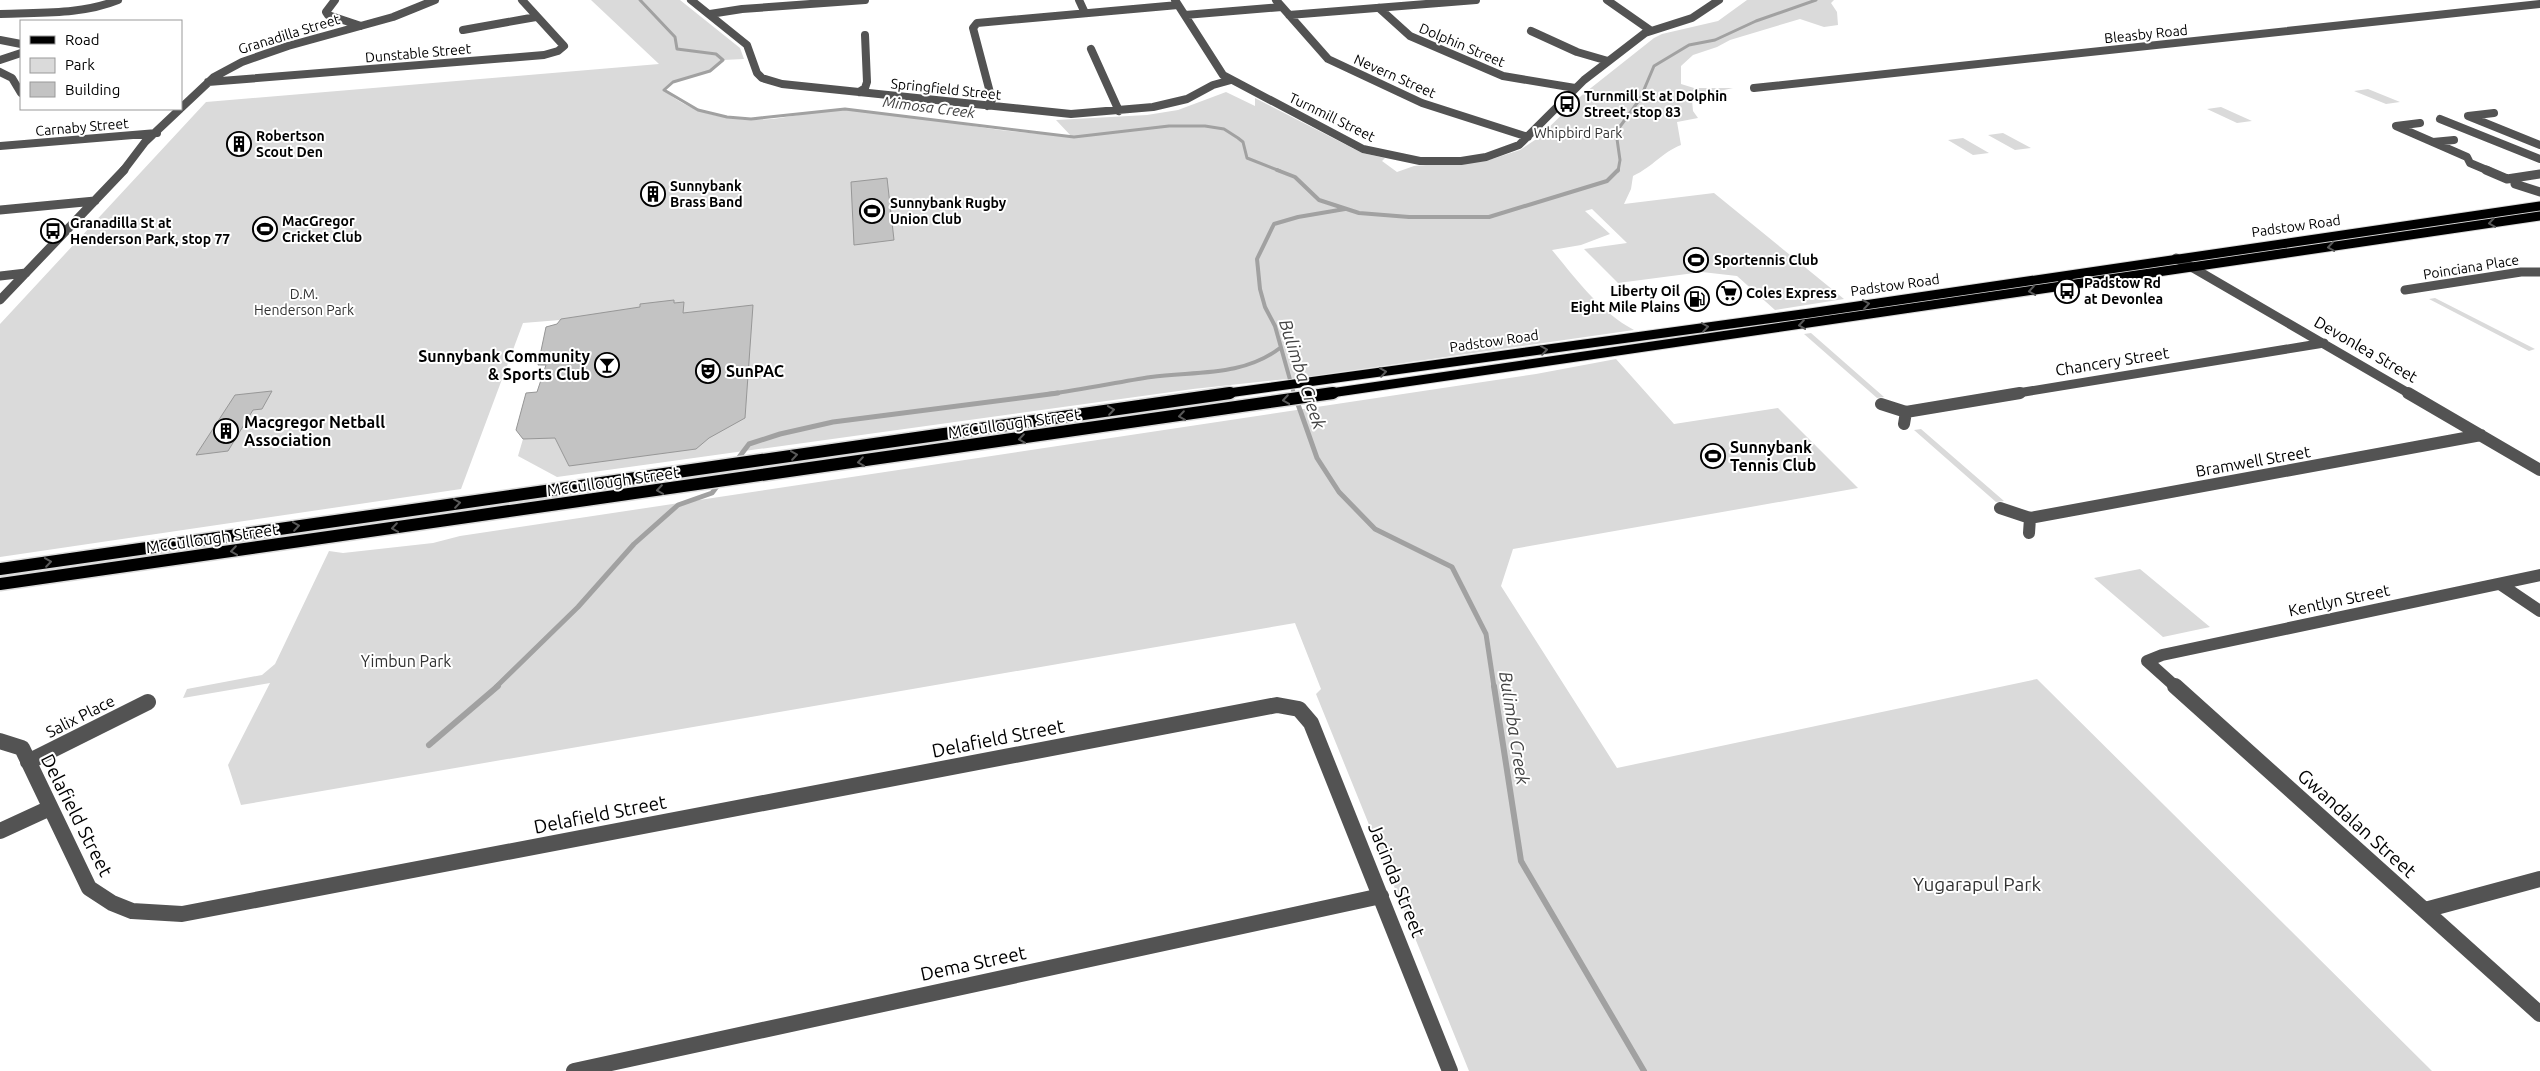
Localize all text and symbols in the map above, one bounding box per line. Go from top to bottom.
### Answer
street label: Granadilla Street [236,11,342,57]
legend [20,20,182,110]
street label: Dolphin Street [1417,20,1508,70]
street label: Bleasby Road [2103,22,2189,46]
text: Road [65,31,100,48]
street label: Dunstable Street [364,40,472,66]
street label: Nevern Street [1352,51,1439,101]
text: Park [65,56,95,73]
street label: Springfield Street [890,75,1002,103]
text: Building [65,81,120,98]
place label: Turnmill St at Dolphin Street, stop 83 [1584,88,1727,120]
street label: Turnmill Street [1286,89,1378,145]
bus stop icon: Turnmill St at Dolphin Street, stop 83 [1554,91,1580,117]
water label: Mimosa Creek [882,93,976,121]
street label: Carnaby Street [35,115,130,139]
park label: Whipbird Park [1534,125,1622,141]
place label: Robertson Scout Den [256,128,325,160]
building icon: Robertson Scout Den [226,131,252,157]
place label: Sunnybank Brass Band [670,178,743,210]
building icon: Sunnybank Brass Band [640,181,666,207]
place label: Sunnybank Rugby Union Club [890,195,1007,227]
sports icon: Sunnybank Rugby Union Club [859,198,885,224]
street label: Padstow Road [2250,212,2342,240]
place label: MacGregor Cricket Club [282,213,362,245]
place label: Granadilla St at Henderson Park, stop 77 [70,215,230,247]
sports icon: MacGregor Cricket Club [252,216,278,242]
bus stop icon: Granadilla St at Henderson Park, stop 77 [40,218,66,244]
one-way arrow [2487,218,2496,228]
one-way arrow [2327,241,2335,252]
sports icon: Sportennis Club [1683,247,1709,273]
place label: Sportennis Club [1714,252,1818,268]
street label: Poinciana Place [2422,252,2520,282]
street label: Padstow Road [1849,271,1941,299]
place label: Padstow Rd at Devonlea [2084,275,2163,307]
bus stop icon: Padstow Rd at Devonlea [2054,278,2080,304]
supermarket icon: Coles Express [1716,280,1742,306]
place label: Liberty Oil Eight Mile Plains [1570,283,1680,315]
place label: Coles Express [1746,285,1837,301]
park label: D.M. Henderson Park [254,286,354,318]
fuel station icon: Liberty Oil Eight Mile Plains [1684,286,1710,312]
one-way arrow [2027,286,2036,296]
one-way arrow [1862,300,1871,310]
street label: Devonlea Street [2311,312,2421,386]
water label: Bulimba Creek [1276,316,1330,432]
one-way arrow [1797,320,1806,330]
one-way arrow [1702,322,1710,333]
street label: Padstow Road [1448,327,1540,355]
street label: Chancery Street [2054,343,2171,379]
one-way arrow [1540,345,1549,355]
place label: Sunnybank Community & Sports Club [418,347,590,383]
bar icon: Sunnybank Community & Sports Club [594,352,620,378]
theatre icon: SunPAC [695,358,721,384]
place label: SunPAC [726,362,784,380]
one-way arrow [1380,367,1388,378]
one-way arrow [1282,395,1291,405]
street label: McCullough Street [947,405,1082,441]
one-way arrow [1107,405,1115,416]
one-way arrow [1178,410,1187,420]
place label: Macgregor Netball Association [244,413,385,449]
building icon: Macgregor Netball Association [213,418,239,444]
one-way arrow [1017,433,1026,443]
place label: Sunnybank Tennis Club [1730,438,1816,474]
street label: Bramwell Street [2194,442,2312,480]
sports icon: Sunnybank Tennis Club [1700,443,1726,469]
one-way arrow [791,450,799,461]
one-way arrow [856,456,865,466]
street label: McCullough Street [546,463,681,499]
one-way arrow [656,485,664,495]
one-way arrow [452,499,461,509]
street label: McCullough Street [145,520,280,556]
one-way arrow [291,522,300,532]
one-way arrow [390,522,398,533]
one-way arrow [230,545,238,556]
one-way arrow [45,557,53,568]
street label: Kentlyn Street [2287,580,2392,620]
park label: Yimbun Park [361,652,451,670]
water label: Bulimba Creek [1496,670,1534,787]
street label: Salix Place [43,691,117,741]
street label: Delafield Street [930,714,1067,762]
street label: Delafield Street [37,750,118,880]
street label: Gwandalan Street [2293,764,2421,882]
street label: Delafield Street [532,790,669,838]
street label: Jacinda Street [1364,819,1430,941]
park label: Yugarapul Park [1913,873,2041,895]
street label: Dema Street [918,941,1028,985]

